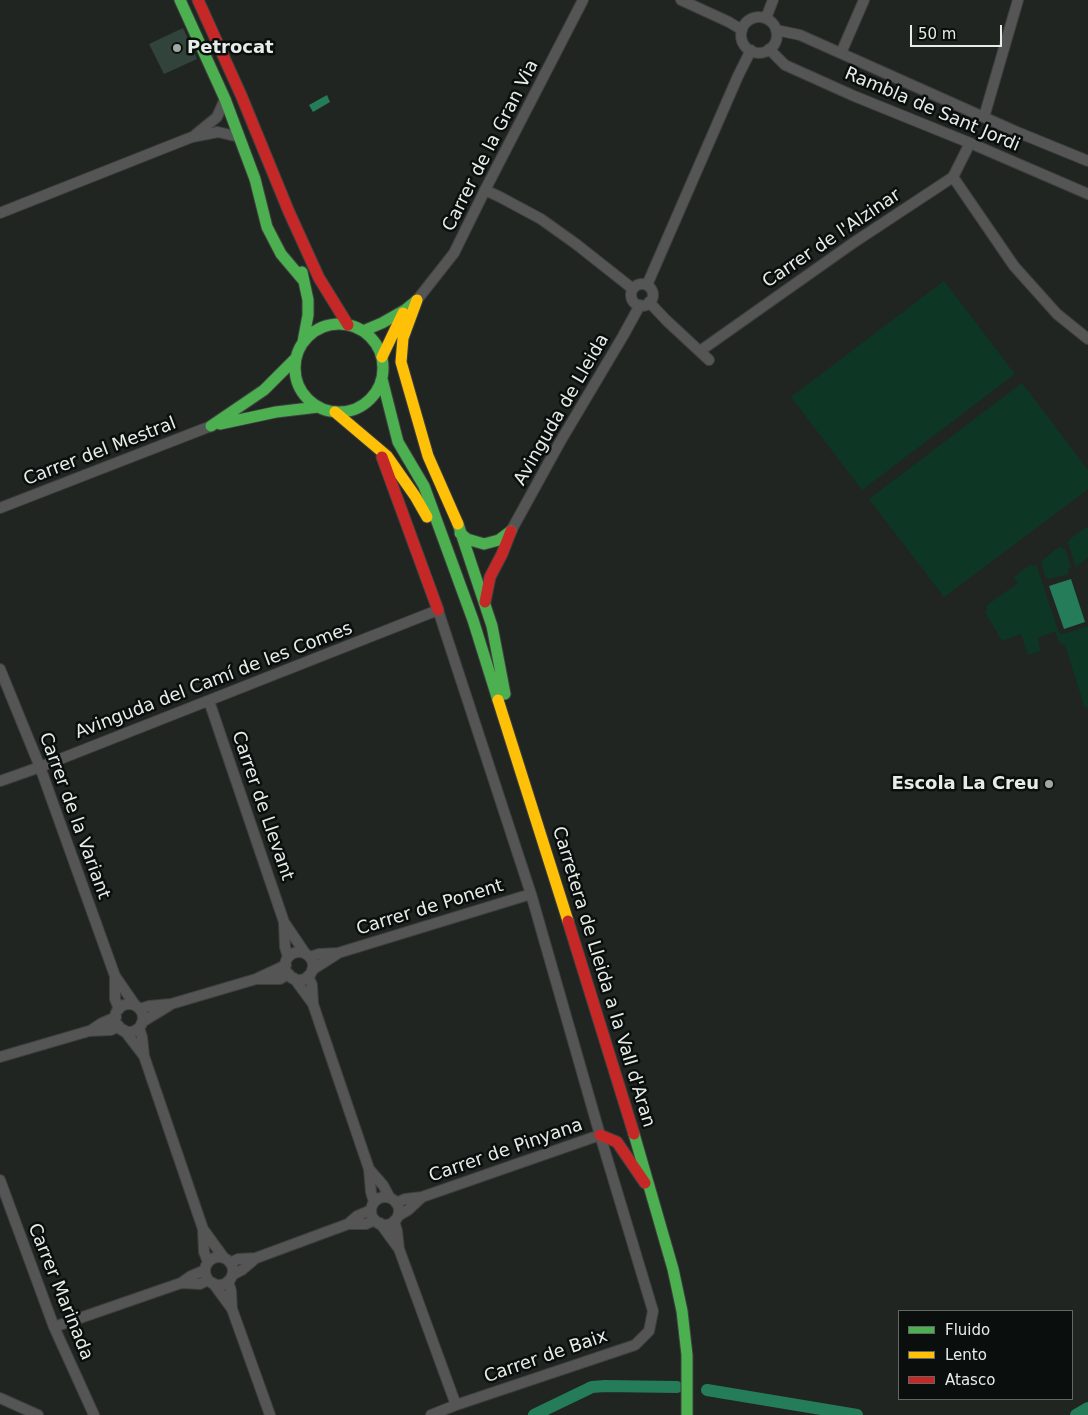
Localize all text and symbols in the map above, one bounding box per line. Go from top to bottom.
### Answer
scale bar [913,15,1006,47]
text: 50 m [918,25,956,43]
place label: Petrocat [187,37,274,59]
marker: Petrocat [171,42,183,54]
street label: Carrer de la Gran Via [438,57,544,235]
street label: Rambla de Sant Jordi [841,63,1023,157]
street label: Carrer de l'Alzinar [759,185,905,293]
street label: Avinguda de Lleida [510,331,614,489]
street label: Carrer del Mestral [21,413,179,491]
street label: Avinguda del Camí de les Comes [72,618,356,744]
street label: Carrer de Llevant [226,729,298,883]
street label: Carrer de la Variant [34,730,114,902]
place label: Escola La Creu [891,773,1039,795]
marker: Escola La Creu [1043,778,1055,790]
street label: Carretera de Lleida a la Vall d'Aran [547,824,659,1130]
street label: Carrer de Ponent [354,875,506,941]
street label: Carrer de Pinyana [426,1115,586,1187]
street label: Carrer Marinada [23,1220,97,1364]
legend [898,1310,1073,1400]
text: Fluido [945,1321,990,1339]
street label: Carrer de Baix [481,1326,611,1388]
text: Lento [945,1346,987,1364]
text: Atasco [945,1371,995,1389]

